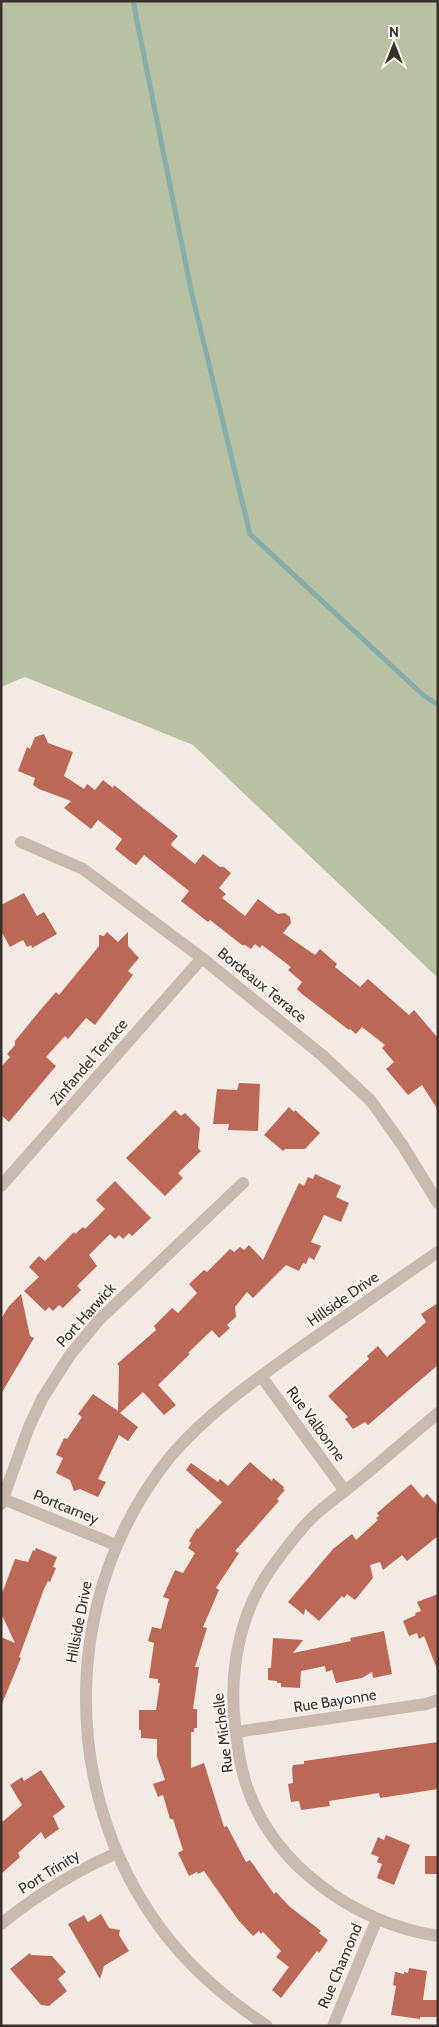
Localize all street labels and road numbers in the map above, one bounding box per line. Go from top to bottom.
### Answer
street label: Bordeaux Terrace [214,944,310,1026]
street label: Zinfandel Terrace [47,1015,132,1109]
street label: Hillside Drive [304,1268,382,1330]
street label: Port Harwick [53,1279,120,1351]
street label: Rue Valbonne [283,1383,349,1465]
street label: Portcarney [31,1486,102,1528]
street label: Hillside Drive [62,1579,96,1665]
street label: Rue Bayonne [292,1686,378,1716]
street label: Rue Michelle [209,1692,237,1774]
street label: Port Trinity [15,1846,83,1898]
street label: Rue Chamond [314,1921,366,2011]

